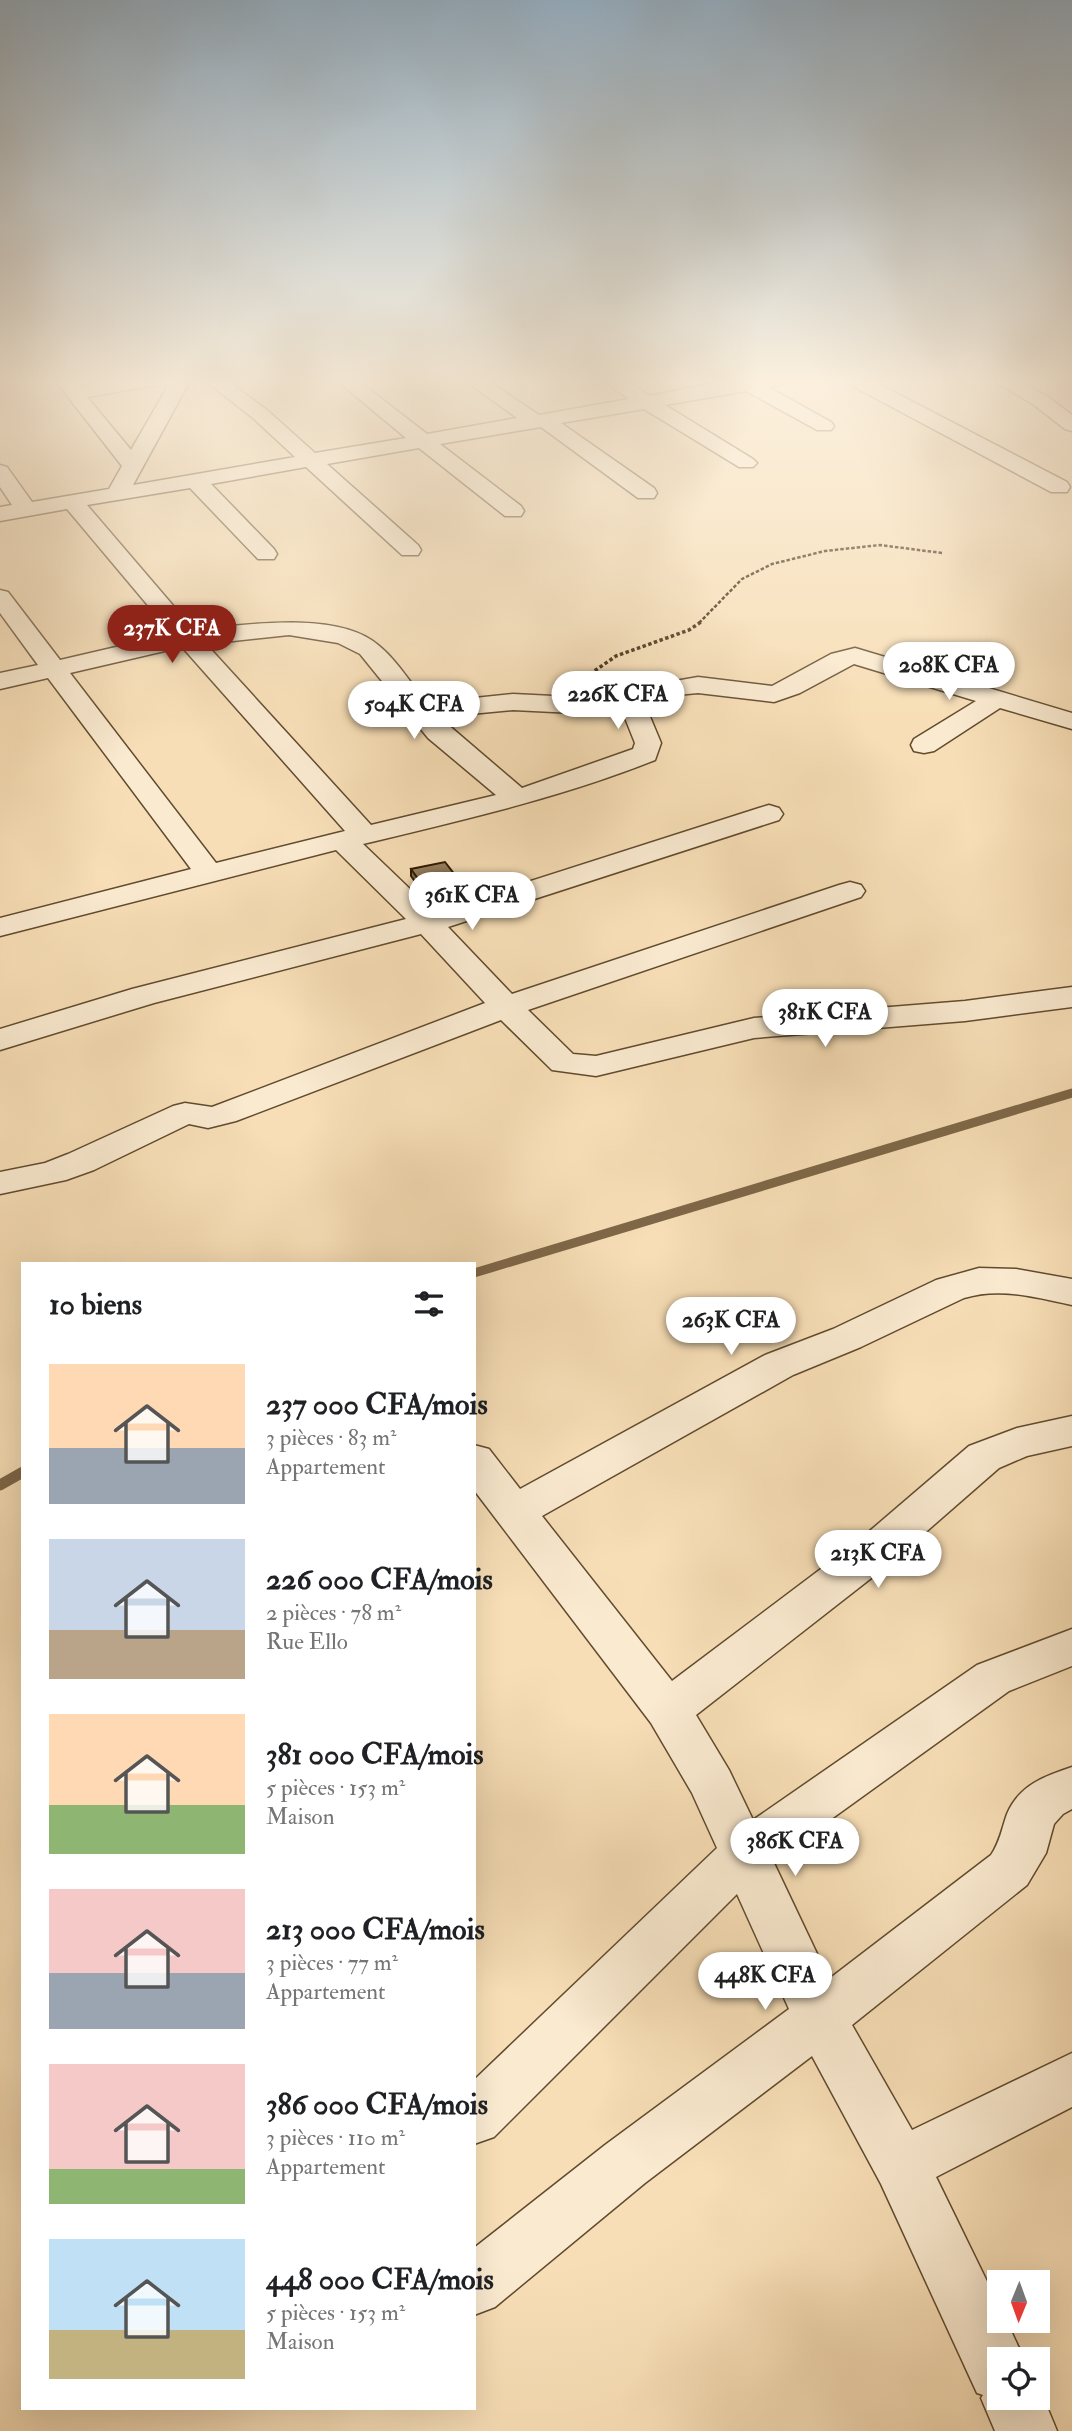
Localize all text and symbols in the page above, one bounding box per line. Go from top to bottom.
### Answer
pin: 237K CFA [100,606,244,665]
text: 237K CFA [123,613,221,642]
pin: 208K CFA [877,642,1021,702]
text: 208K CFA [899,650,999,679]
pin: 226K CFA [546,672,690,731]
text: 226K CFA [568,679,668,708]
pin: 504K CFA [342,682,486,741]
text: 504K CFA [364,689,464,718]
pin: 361K CFA [400,872,544,932]
text: 361K CFA [425,880,519,909]
pin: 381K CFA [753,990,897,1049]
text: 381K CFA [778,997,872,1026]
icon: filters [410,1285,448,1323]
text: 10 biens [49,1286,142,1323]
pin: 263K CFA [659,1298,803,1357]
text: 263K CFA [682,1305,780,1334]
text: 237 000 CFA/mois [266,1386,488,1423]
icon: home [105,1392,189,1476]
text: 3 pièces · 83 m² [266,1423,397,1452]
text: Appartement [266,1452,386,1481]
pin: 213K CFA [806,1530,950,1590]
text: 213K CFA [831,1538,925,1567]
text: 226 000 CFA/mois [266,1561,493,1598]
icon: home [105,1567,189,1651]
text: 2 pièces · 78 m² [266,1598,401,1627]
text: Rue Ello [266,1627,348,1656]
text: 381 000 CFA/mois [266,1736,484,1773]
icon: home [105,1742,189,1826]
text: 5 pièces · 153 m² [266,1773,405,1802]
text: Maison [266,1802,335,1831]
pin: 386K CFA [723,1818,867,1878]
text: 386K CFA [746,1826,844,1855]
text: 213 000 CFA/mois [266,1911,485,1948]
icon: home [105,1917,189,2001]
text: 3 pièces · 77 m² [266,1948,398,1977]
pin: 448K CFA [693,1952,837,2012]
text: 448K CFA [714,1960,816,1989]
text: Appartement [266,1977,386,2006]
text: 386 000 CFA/mois [266,2086,488,2123]
icon: home [105,2092,189,2176]
text: 3 pièces · 110 m² [266,2123,405,2152]
text: Appartement [266,2152,386,2181]
text: 448 000 CFA/mois [266,2261,494,2298]
icon: home [105,2267,189,2351]
north arrow [987,2270,1050,2333]
map controls [987,2270,1050,2410]
text: 5 pièces · 153 m² [266,2298,405,2327]
text: Maison [266,2327,335,2356]
button: locate [987,2347,1050,2410]

